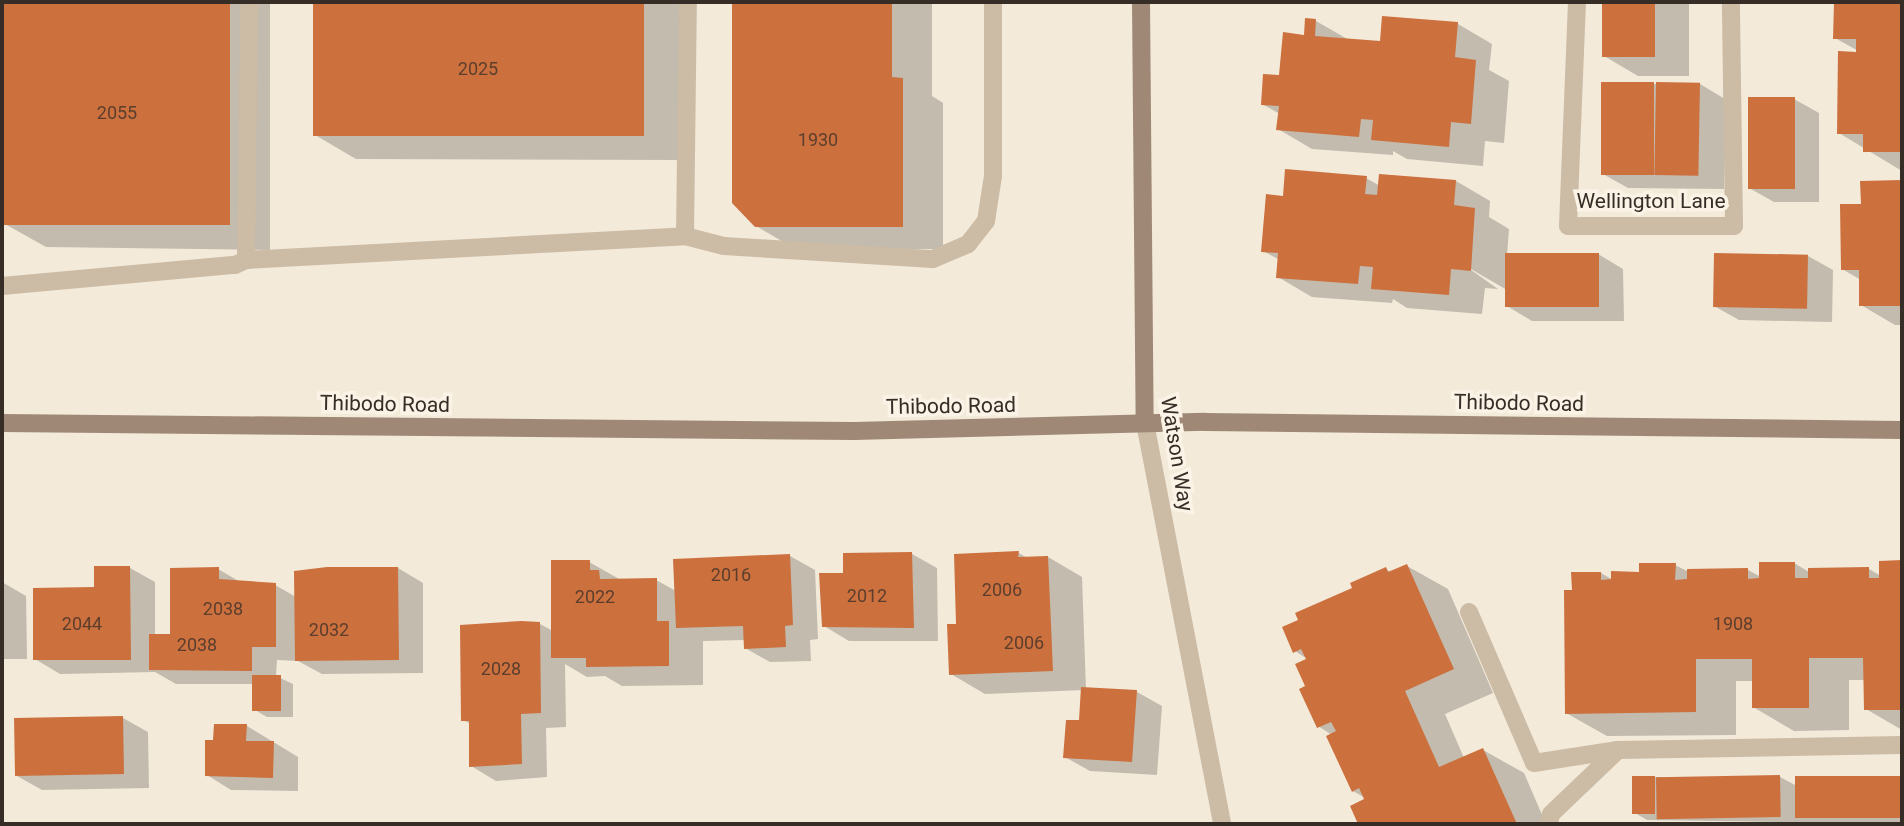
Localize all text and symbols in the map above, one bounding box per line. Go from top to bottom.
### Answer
house number: 2025 [458,58,498,80]
house number: 2055 [97,102,137,124]
house number: 1930 [798,129,838,151]
street label: Wellington Lane [1576,188,1726,214]
street label: Thibodo Road [1454,389,1584,417]
street label: Thibodo Road [320,390,450,418]
street label: Thibodo Road [886,392,1016,420]
street label: Watson Way [1156,395,1198,513]
house number: 2016 [711,564,751,586]
house number: 2006 [982,579,1022,601]
house number: 2012 [847,585,887,607]
house number: 2022 [575,586,615,608]
house number: 2038 [203,598,243,620]
house number: 2044 [62,613,102,635]
house number: 1908 [1713,613,1753,635]
house number: 2032 [309,619,349,641]
house number: 2006 [1004,632,1044,654]
house number: 2038 [177,634,217,656]
house number: 2028 [481,658,521,680]

